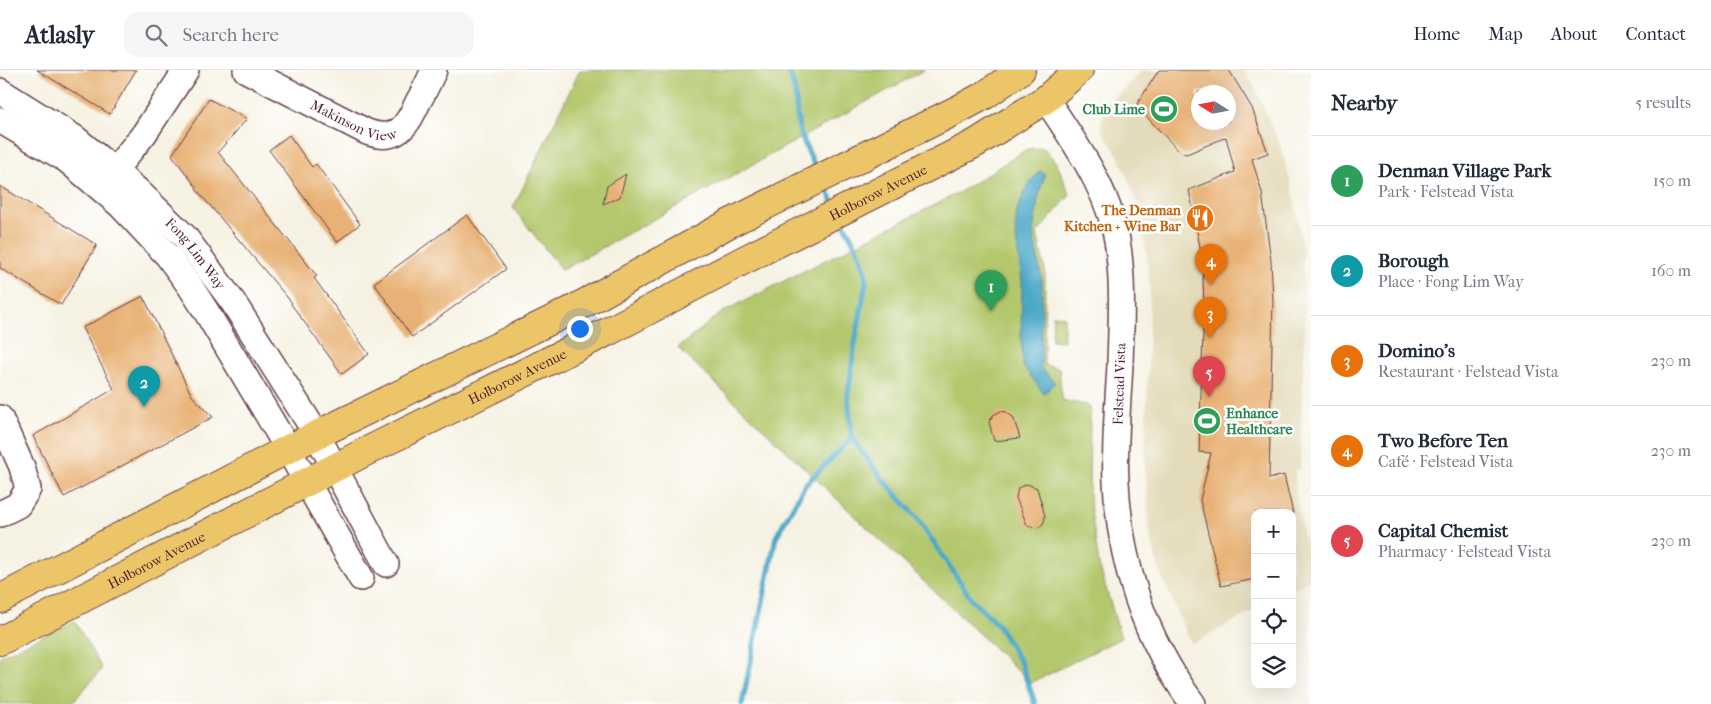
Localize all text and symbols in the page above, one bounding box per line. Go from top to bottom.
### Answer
search box [124,12,474,57]
text: Atlasly [25,21,94,49]
icon: search [142,21,170,49]
text: Search here [182,24,279,46]
text: Home [1413,24,1460,45]
text: Map [1488,24,1523,45]
text: About [1551,24,1597,45]
text: Contact [1625,24,1686,45]
north arrow [1191,85,1236,130]
text: Nearby [1331,91,1397,115]
text: 5 results [1635,93,1691,112]
sports icon: Club Lime [1149,94,1179,124]
street label: Makinson View [308,97,400,145]
place label: Club Lime [1083,101,1145,118]
text: Denman Village Park [1378,160,1551,182]
street label: Holborow Avenue [826,161,930,225]
text: 1 [1344,171,1350,190]
text: 150 m [1653,171,1691,190]
text: Park · Felstead Vista [1378,182,1514,201]
place label: The Denman Kitchen + Wine Bar [1064,202,1182,235]
restaurant icon: The Denman Kitchen + Wine Bar [1185,203,1215,233]
street label: Fong Lim Way [162,214,229,293]
pin: 4 [1195,244,1227,285]
text: Borough [1378,250,1449,272]
text: 2 [1343,261,1351,280]
text: 160 m [1651,261,1691,280]
pin: 1 [975,270,1007,311]
text: Place · Fong Lim Way [1378,272,1524,291]
pin: 3 [1194,297,1226,338]
your location [567,316,593,342]
text: Domino's [1378,340,1455,362]
street label: Felstead Vista [1110,342,1129,425]
street label: Holborow Avenue [466,345,569,408]
text: 3 [1344,351,1350,370]
text: 230 m [1651,351,1691,370]
pin: 5 [1193,356,1225,397]
text: Restaurant · Felstead Vista [1378,362,1558,381]
pin: 2 [128,366,160,407]
place label: Enhance Healthcare [1226,405,1292,438]
sports icon: Enhance Healthcare [1192,406,1222,436]
text: Two Before Ten [1378,430,1508,452]
text: 4 [1342,441,1352,460]
text: 230 m [1651,441,1691,460]
text: Café · Felstead Vista [1378,452,1513,471]
map controls [1251,509,1296,689]
button: + [1251,509,1296,554]
text: Capital Chemist [1378,520,1508,542]
street label: Holborow Avenue [105,528,208,593]
text: 5 [1344,531,1350,550]
text: 230 m [1651,531,1691,550]
text: Pharmacy · Felstead Vista [1378,542,1551,561]
button: − [1251,554,1296,599]
button: locate [1251,599,1296,644]
button: layers [1251,644,1296,689]

